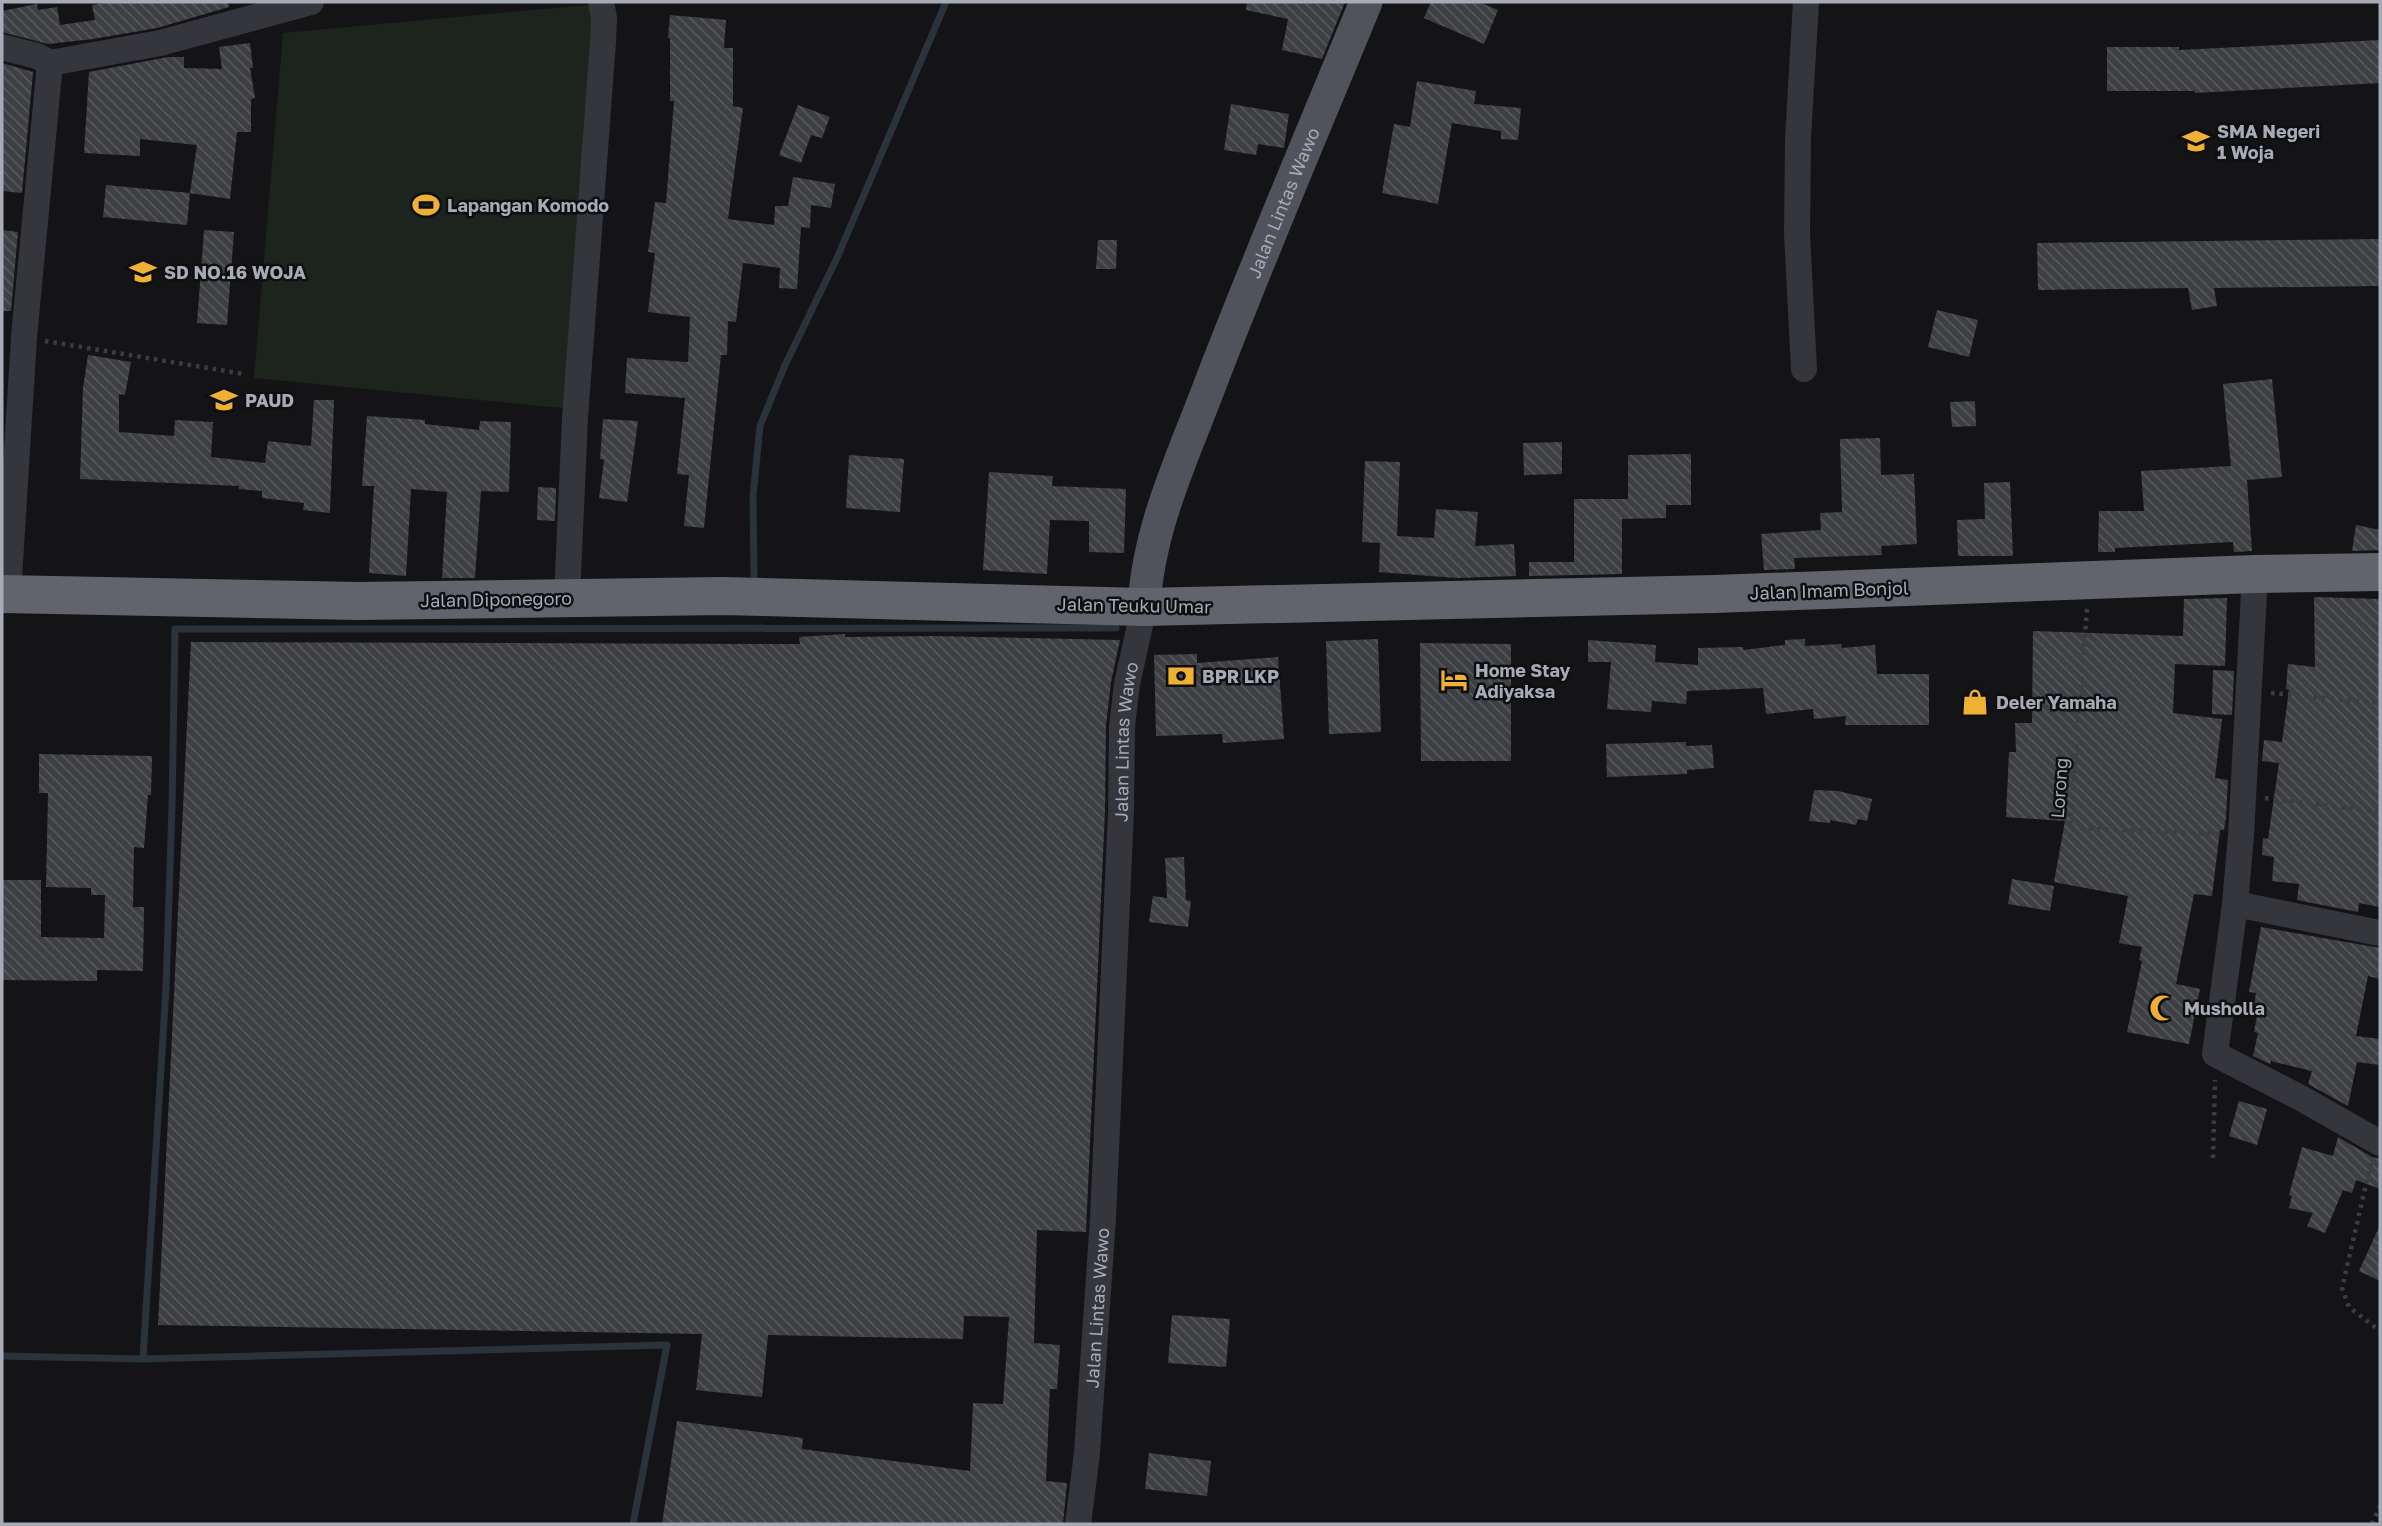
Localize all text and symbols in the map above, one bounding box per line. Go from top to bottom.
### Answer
place label: SMA Negeri 1 Woja [2217,120,2320,163]
street label: Jalan Lintas Wawo [1242,124,1324,281]
school or university icon: SMA Negeri 1 Woja [2181,126,2211,156]
sports icon: Lapangan Komodo [411,190,441,220]
place label: Lapangan Komodo [447,194,609,216]
school or university icon: SD NO.16 WOJA [128,257,158,287]
place label: SD NO.16 WOJA [164,261,306,283]
school or university icon: PAUD [209,385,239,415]
place label: PAUD [245,389,294,411]
street label: Jalan Imam Bonjol [1749,576,1909,604]
street label: Jalan Diponegoro [420,587,572,611]
street label: Jalan Teuku Umar [1057,593,1211,617]
place label: Home Stay Adiyaksa [1475,659,1571,702]
street label: Jalan Lintas Wawo [1110,660,1143,822]
bank icon: BPR LKP [1166,661,1196,691]
place label: BPR LKP [1202,665,1279,687]
hotel icon: Home Stay Adiyaksa [1439,665,1469,695]
shop icon: Deler Yamaha [1960,687,1990,717]
place label: Deler Yamaha [1996,691,2117,713]
street label: Lorong [2046,757,2072,819]
mosque icon: Musholla [2148,993,2178,1023]
place label: Musholla [2184,997,2265,1019]
street label: Jalan Lintas Wawo [1080,1227,1113,1389]

